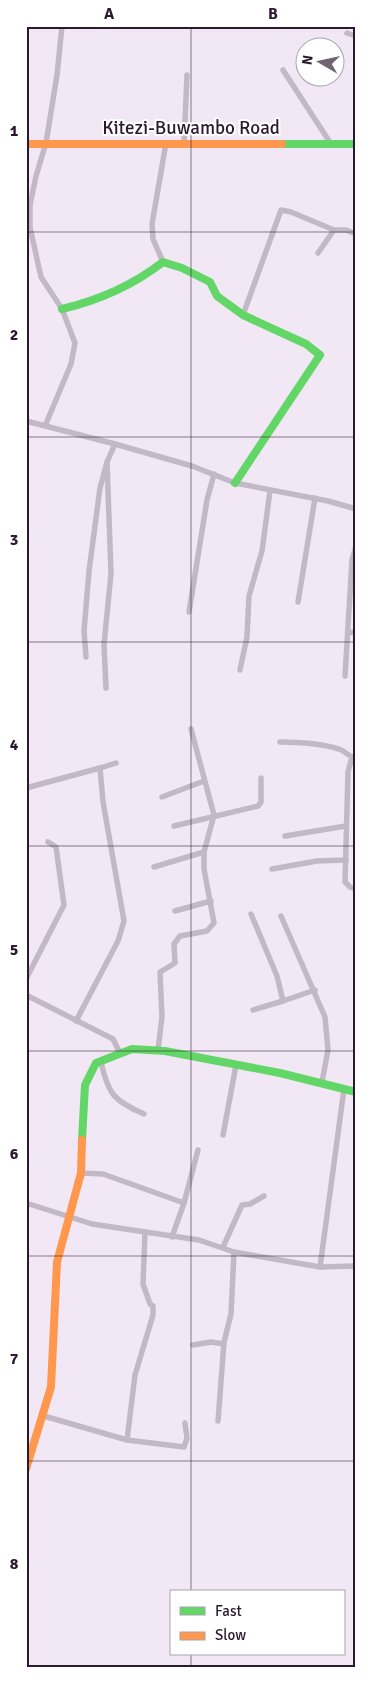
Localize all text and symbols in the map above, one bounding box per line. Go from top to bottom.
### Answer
text: A [104,4,115,24]
text: B [268,4,278,24]
north arrow [294,38,344,88]
text: N [298,54,317,66]
street label: Kitezi-Buwambo Road [102,116,280,140]
text: 1 [10,121,19,141]
text: 2 [10,325,18,345]
text: 3 [10,530,18,550]
text: 4 [10,735,19,755]
text: 5 [10,940,18,960]
text: 6 [10,1144,19,1164]
text: 7 [10,1349,19,1369]
text: 8 [10,1554,19,1574]
legend [170,1590,344,1656]
text: Fast [215,1602,242,1620]
text: Slow [215,1626,246,1644]

